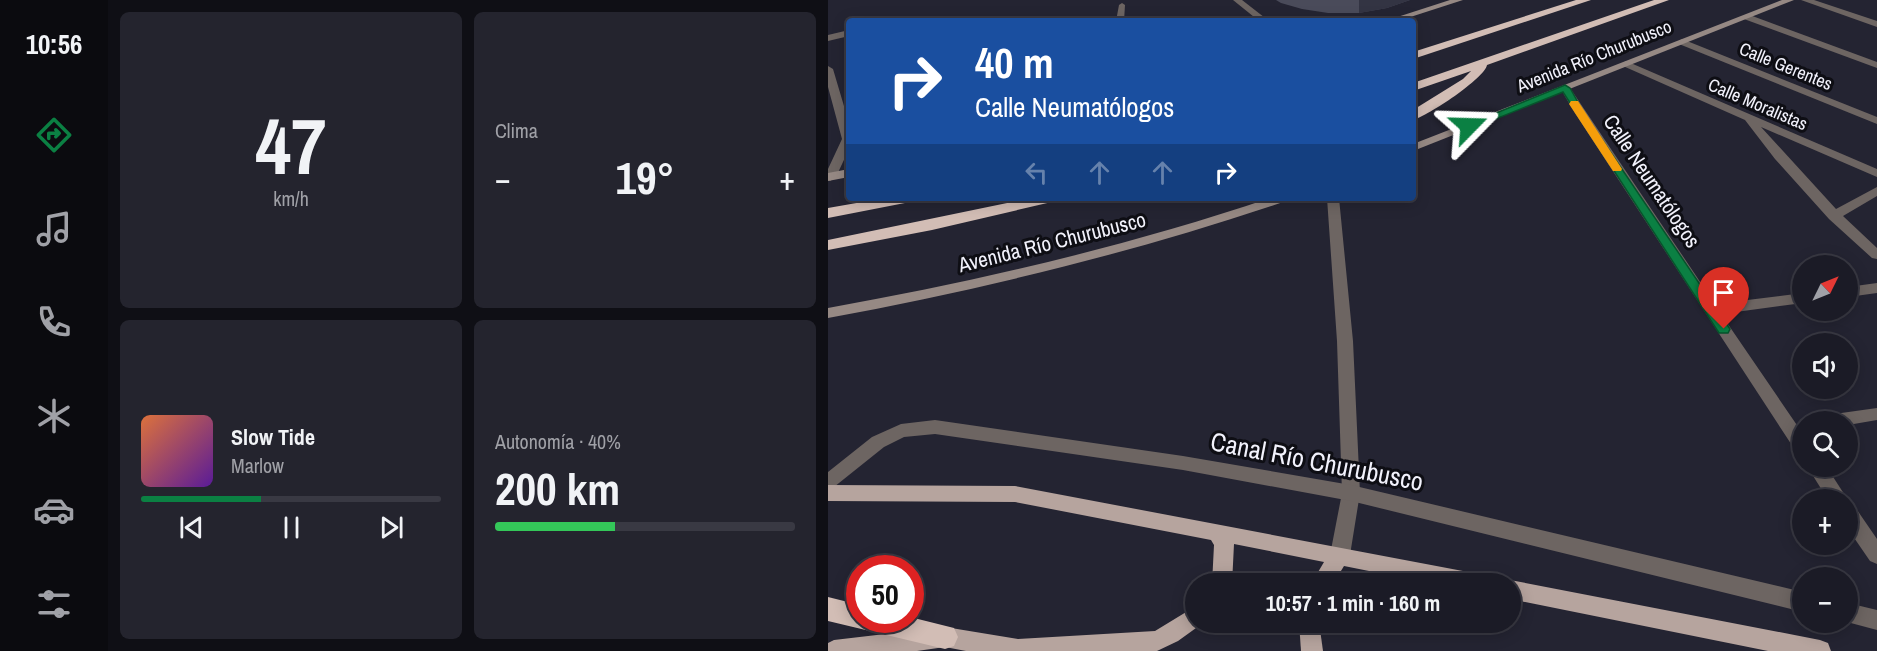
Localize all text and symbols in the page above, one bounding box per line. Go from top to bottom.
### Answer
street label: Avenida Río Churubusco [1512,14,1675,99]
text: 10:56 [26,26,82,62]
text: 40 m [975,35,1054,91]
street label: Calle Gerentes [1736,36,1836,96]
icon: right [876,42,954,120]
street label: Calle Moralistas [1704,72,1812,136]
text: Calle Neumatólogos [975,89,1174,125]
text: 47 [255,93,327,198]
position arrow [1437,94,1501,158]
street label: Calle Neumatólogos [1597,109,1707,253]
icon: directions [33,114,75,156]
text: Clima [495,117,538,144]
text: 19° [615,147,675,208]
text: − [495,156,511,200]
text: + [779,156,795,200]
icon: left [1020,156,1053,189]
icon: ahead [1083,156,1116,189]
icon: ahead [1146,156,1179,189]
icon: right [1209,156,1242,189]
text: km/h [273,185,309,212]
street label: Avenida Río Churubusco [954,205,1149,280]
icon: music [33,208,75,250]
north arrow [1792,255,1858,321]
map controls [1792,255,1858,633]
pin [1698,267,1749,329]
icon: arrive [1707,276,1740,309]
icon: phone [33,301,75,343]
button: sound [1792,333,1858,399]
icon: climate [33,395,75,437]
button: search [1792,411,1858,477]
text: Slow Tide [231,422,315,452]
street label: Canal Río Churubusco [1208,423,1426,499]
text: Autonomía · 40% [495,428,621,455]
text: Marlow [231,452,284,479]
text: 200 km [495,458,620,519]
icon: car [33,489,75,531]
button: + [1792,489,1858,555]
icon: previous [175,511,208,544]
icon: pause [275,511,308,544]
icon: next [375,511,408,544]
speed limit sign: 50 [846,555,924,633]
button: − [1792,567,1858,633]
icon: filters [33,583,75,625]
text: 10:57 · 1 min · 160 m [1266,588,1440,618]

